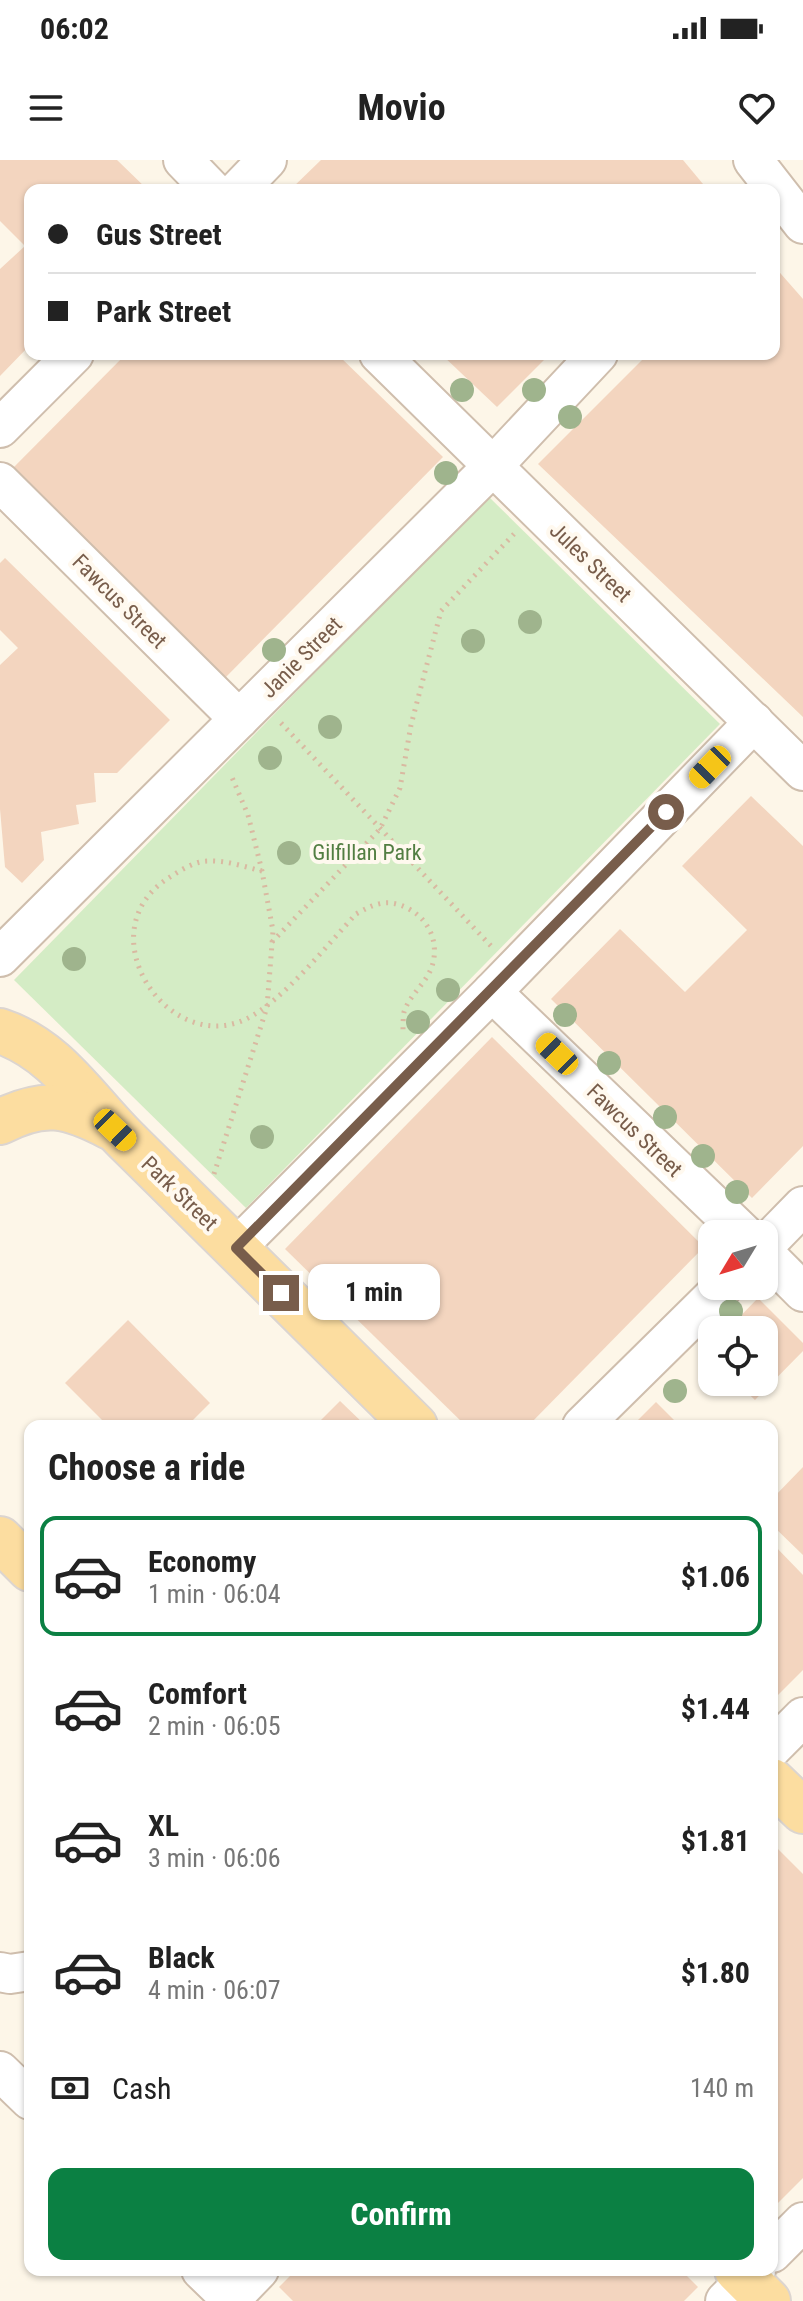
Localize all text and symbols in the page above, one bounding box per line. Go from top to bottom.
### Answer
text: 06:02 [40,11,109,46]
icon: menu [24,86,68,130]
icon: heart [735,86,779,130]
text: Movio [357,87,446,129]
text: Gus Street [96,217,222,252]
text: Park Street [96,294,231,329]
street label: Jules Street [545,518,636,607]
street label: Fawcus Street [68,549,172,653]
street label: Janie Street [256,612,347,703]
car [685,741,735,793]
route start [648,794,684,830]
park label: Gilfillan Park [312,840,422,865]
car [531,1029,583,1079]
street label: Fawcus Street [582,1079,687,1182]
car [89,1105,141,1155]
street label: Park Street [136,1151,223,1236]
north arrow [698,1220,778,1300]
map controls [698,1220,778,1396]
callout: 1 min [309,1265,441,1321]
route end [263,1275,299,1311]
text: 1 min [345,1277,403,1307]
button: locate [698,1316,778,1396]
text: Choose a ride [48,1447,245,1489]
icon: car [52,1540,124,1612]
text: Economy [148,1544,256,1579]
text: $1.06 [681,1559,750,1594]
text: 1 min · 06:04 [148,1579,281,1609]
icon: car [52,1672,124,1744]
text: Comfort [148,1676,247,1711]
text: $1.44 [681,1691,750,1726]
text: 2 min · 06:05 [148,1711,281,1741]
icon: car [52,1804,124,1876]
text: XL [148,1808,179,1843]
text: $1.81 [681,1823,750,1858]
text: 3 min · 06:06 [148,1843,281,1873]
icon: car [52,1936,124,2008]
text: Black [148,1940,215,1975]
text: $1.80 [681,1955,750,1990]
text: 4 min · 06:07 [148,1975,281,2005]
icon: cash [48,2066,92,2110]
text: Cash [112,2071,172,2106]
text: 140 m [690,2073,754,2103]
button: Confirm [48,2168,754,2260]

